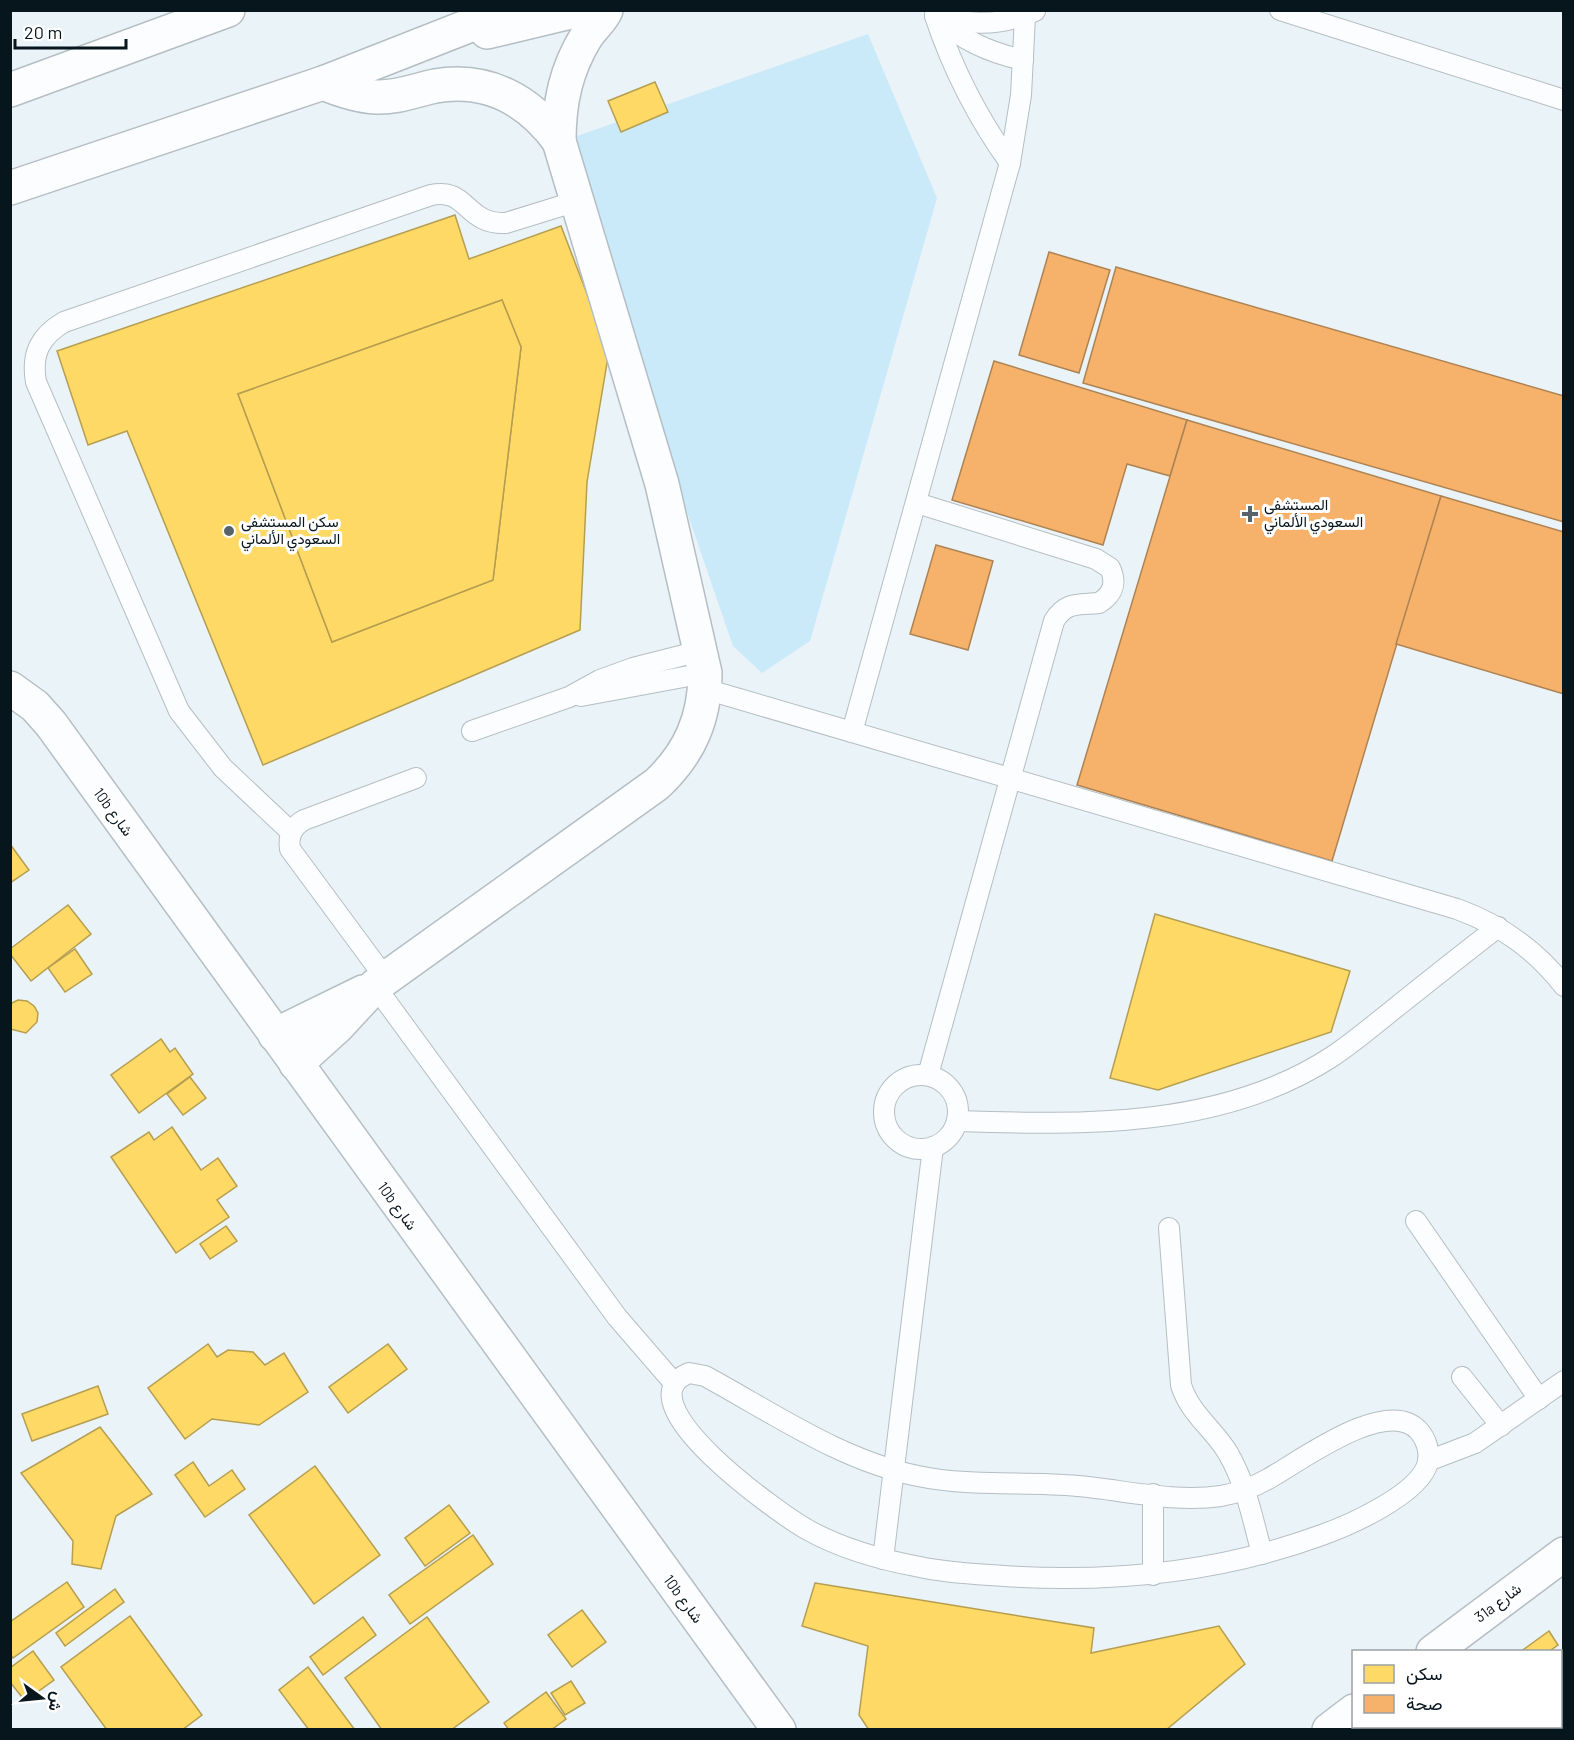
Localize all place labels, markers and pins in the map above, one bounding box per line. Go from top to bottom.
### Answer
place label: المستشفى السعودي الألماني [1264,495,1363,535]
marker: المستشفى السعودي الألماني [1241,505,1259,523]
place label: سكن المستشفى السعودي الألماني [241,512,340,552]
marker: سكن المستشفى السعودي الألماني [222,524,236,538]

